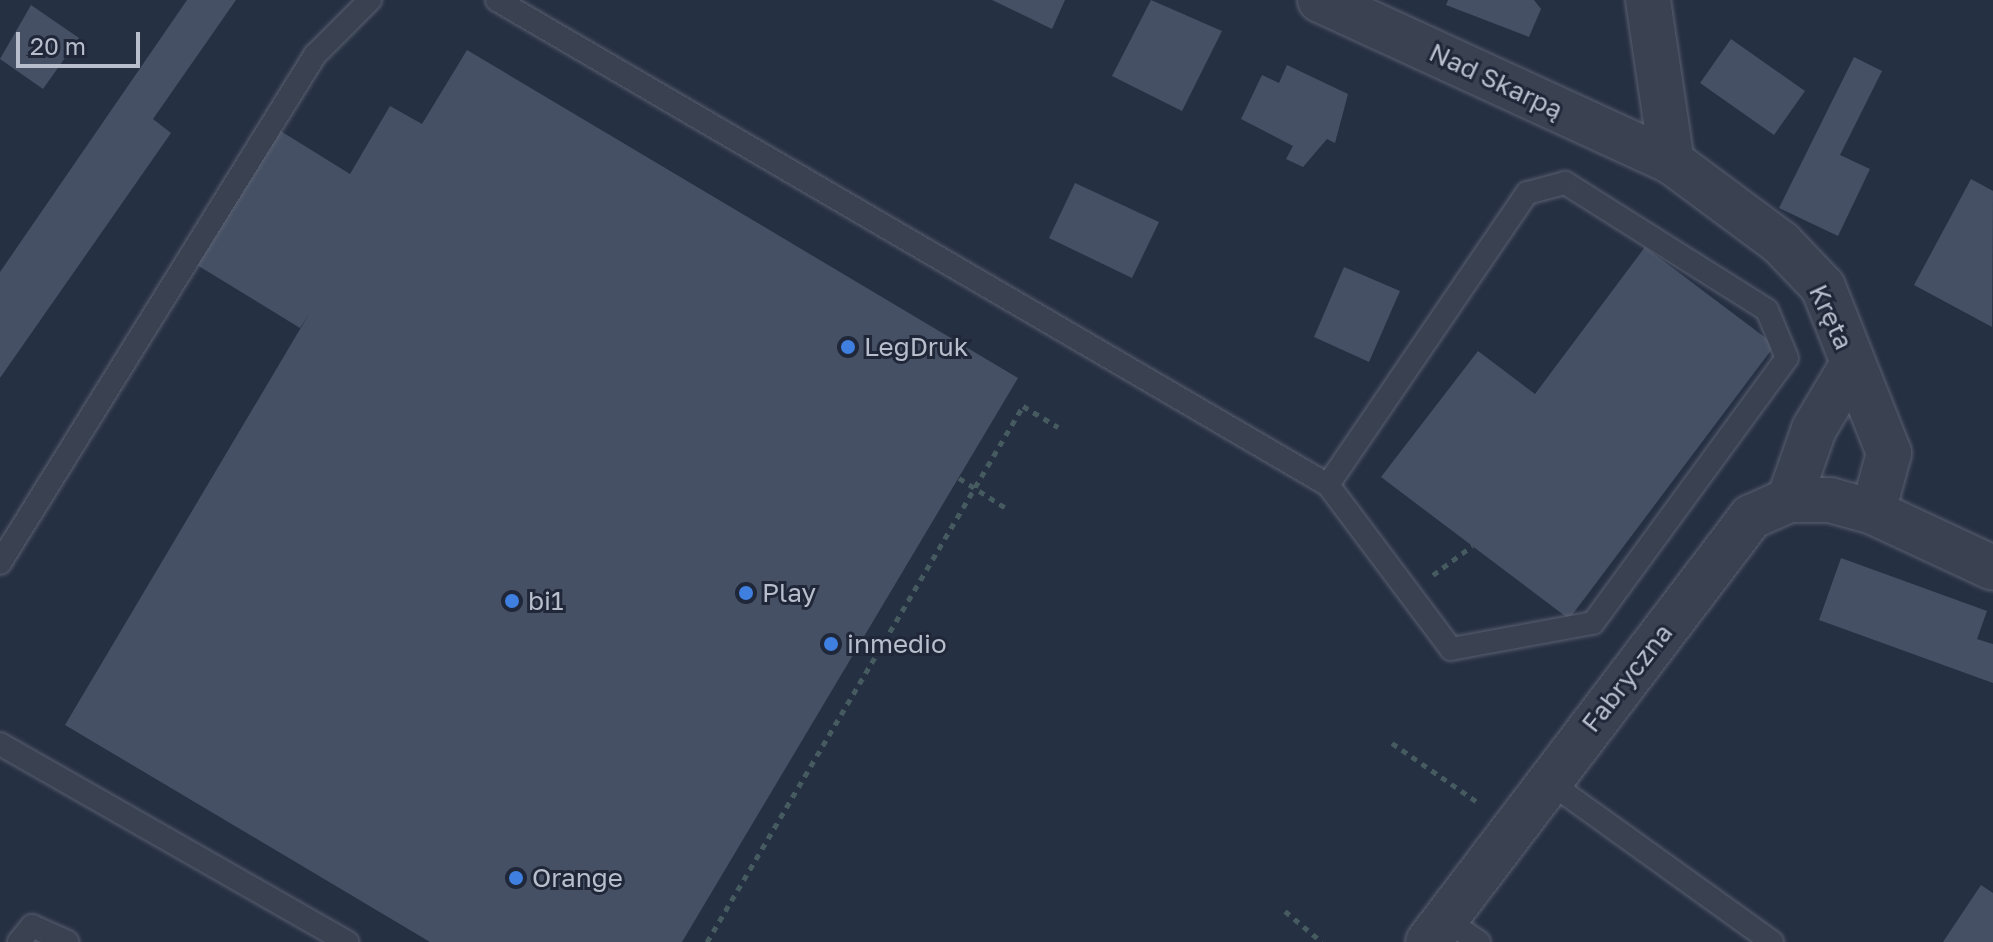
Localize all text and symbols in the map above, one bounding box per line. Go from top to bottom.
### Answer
scale bar [20,16,144,66]
text: 20 m [30,31,86,60]
street label: Nad Skarpą [1424,37,1568,125]
street label: Kręta [1802,280,1860,354]
place label: LegDruk [864,331,968,363]
marker: LegDruk [839,338,857,356]
place label: Play [762,577,816,609]
marker: Play [737,584,755,602]
place label: bi1 [528,585,564,617]
marker: bi1 [503,592,521,610]
street label: Fabryczna [1575,618,1679,738]
place label: inmedio [847,628,947,660]
marker: inmedio [822,635,840,653]
place label: Orange [532,862,623,894]
marker: Orange [507,869,525,887]

